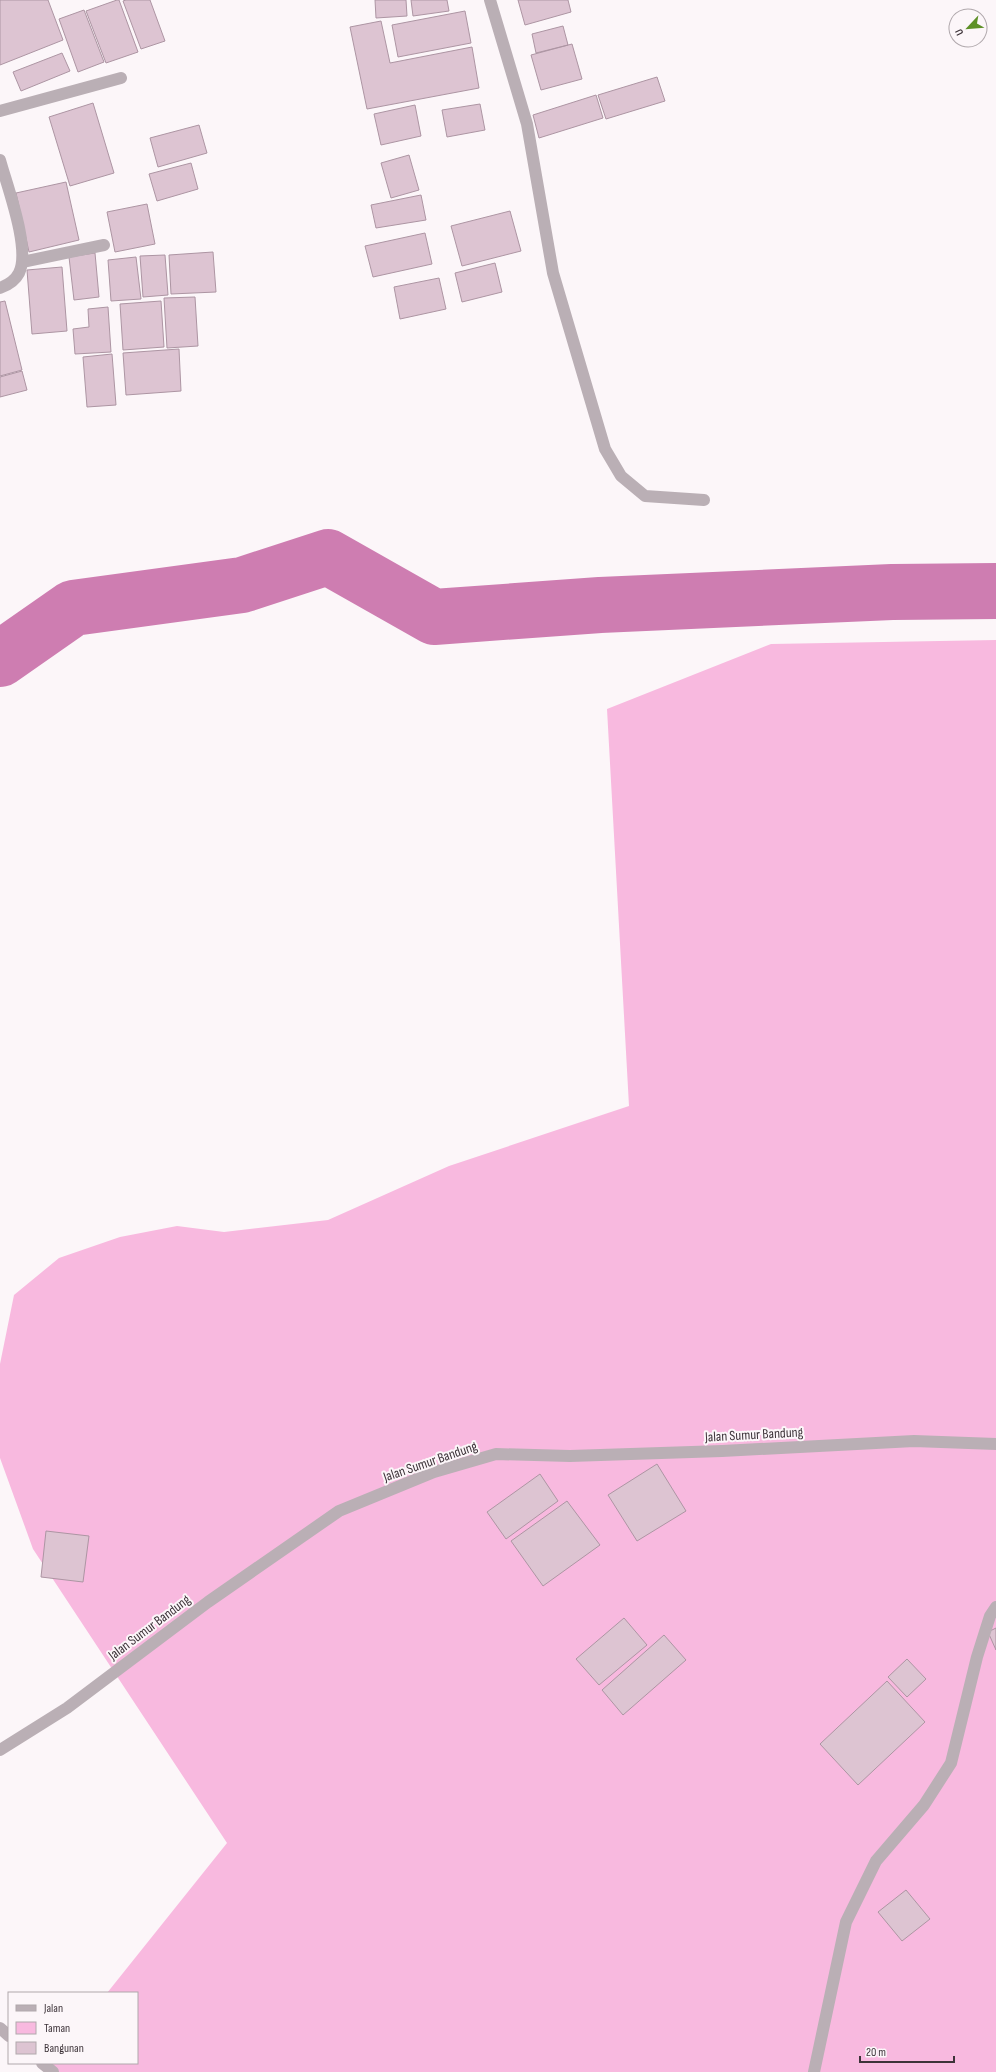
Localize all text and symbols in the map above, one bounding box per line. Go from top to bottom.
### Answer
north arrow [948,8,988,48]
text: U [952,26,967,38]
street label: Jalan Sumur Bandung [703,1423,804,1446]
street label: Jalan Sumur Bandung [380,1437,480,1486]
street label: Jalan Sumur Bandung [104,1591,194,1664]
legend [8,1992,138,2064]
text: Jalan [43,2001,63,2016]
text: Taman [44,2021,70,2036]
scale bar [860,2038,954,2064]
text: Bangunan [44,2041,84,2056]
text: 20 m [866,2045,886,2060]

